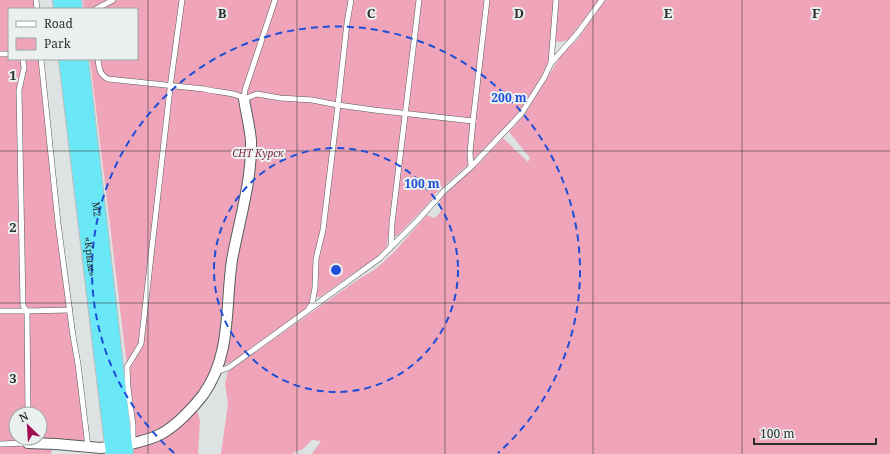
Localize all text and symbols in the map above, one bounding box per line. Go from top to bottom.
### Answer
text: B [218,4,227,22]
text: C [367,4,376,22]
text: D [514,4,524,22]
text: E [664,4,673,22]
text: F [812,4,820,22]
legend [8,8,138,60]
text: Road [44,15,74,32]
text: Park [44,35,72,52]
text: 1 [9,66,17,84]
text: 200 m [491,89,527,106]
park label: СНТ Курск [232,146,284,160]
text: 100 m [404,175,440,192]
street label: М2 [89,201,105,217]
text: 2 [9,218,17,236]
street label: «Крым» [81,236,100,277]
centre of rings [329,263,343,277]
text: 3 [9,369,17,387]
north arrow [8,406,48,446]
text: N [16,408,31,425]
scale bar [754,420,876,446]
text: 100 m [760,425,795,442]

